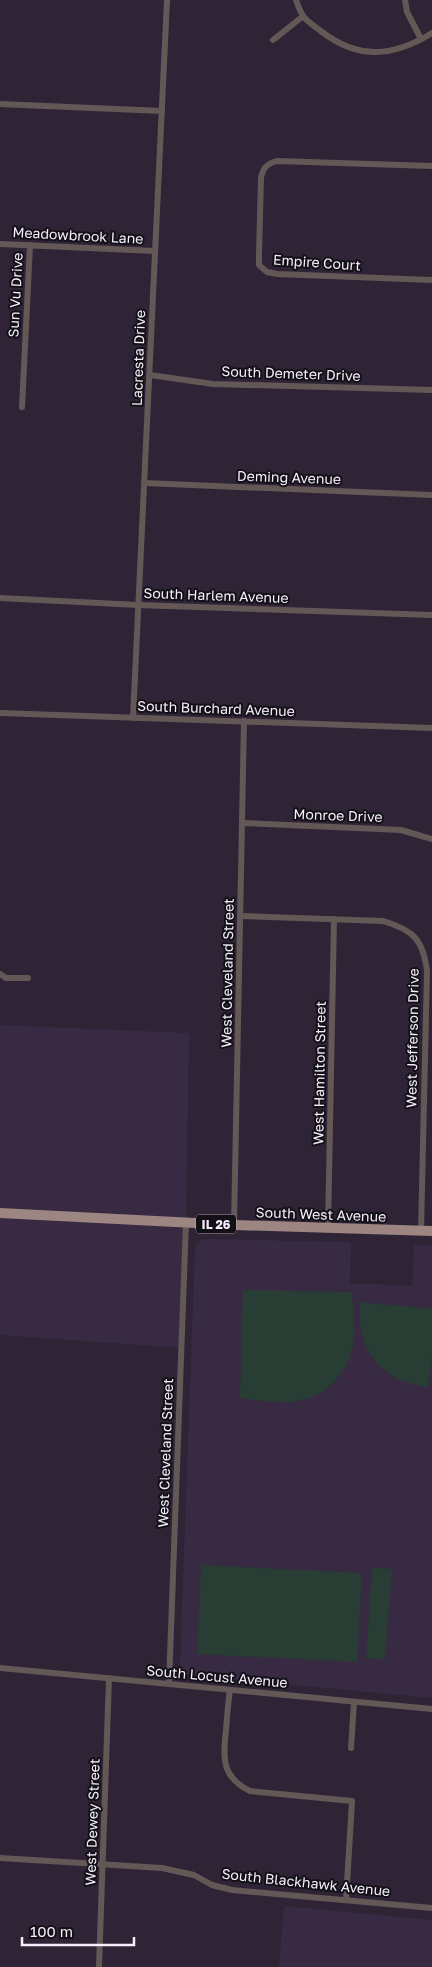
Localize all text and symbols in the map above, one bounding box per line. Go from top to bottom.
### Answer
street label: Meadowbrook Lane [12,223,144,247]
street label: Empire Court [273,250,361,274]
street label: Sun Vu Drive [4,252,26,338]
street label: Lacresta Drive [128,310,148,406]
street label: South Demeter Drive [221,362,361,384]
street label: Deming Avenue [237,467,341,487]
street label: South Harlem Avenue [143,584,289,606]
street label: South Burchard Avenue [137,697,295,719]
street label: Monroe Drive [293,805,383,825]
street label: West Cleveland Street [217,898,237,1048]
street label: West Jefferson Drive [402,968,422,1108]
street label: West Hamilton Street [309,1001,329,1145]
street label: South West Avenue [256,1203,386,1225]
road number: IL 26 [196,1214,236,1234]
street label: West Cleveland Street [154,1378,176,1528]
street label: South Locust Avenue [146,1661,288,1691]
street label: West Dewey Street [81,1758,103,1886]
street label: South Blackhawk Avenue [221,1865,391,1899]
scale bar [22,1914,135,1946]
text: 100 m [30,1922,73,1940]

